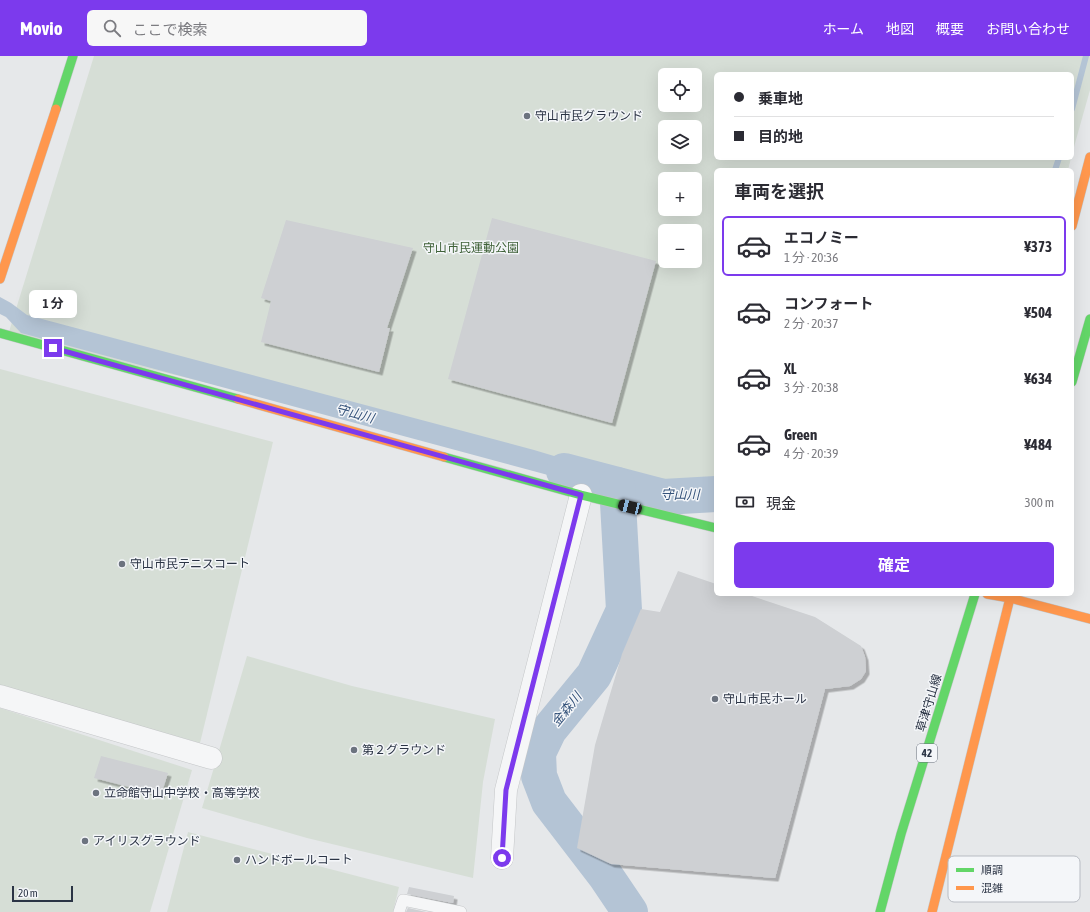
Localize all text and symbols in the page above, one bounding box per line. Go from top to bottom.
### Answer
search box [87,10,367,46]
text: Movio [20,17,63,39]
icon: search [101,17,123,39]
text: ここで検索 [133,21,208,38]
text: ホーム [822,21,864,37]
text: 地図 [886,21,914,37]
text: 概要 [936,21,964,37]
text: お問い合わせ [986,21,1070,37]
map controls [658,68,702,268]
button: locate [658,68,702,112]
text: 乗車地 [758,90,803,107]
place label: 守山市民グラウンド [535,109,643,123]
marker: 守山市民グラウンド [522,111,532,121]
button: layers [658,120,702,164]
text: 目的地 [758,128,803,145]
button: + [658,172,702,216]
text: 車両を選択 [734,181,824,202]
button: − [658,224,702,268]
icon: car [736,228,772,264]
text: エコノミー [784,229,859,246]
text: ¥373 [1024,238,1052,255]
park label: 守山市民運動公園 [423,241,519,255]
text: 1 分 · 20:36 [784,250,838,265]
callout: 1 分 [29,290,77,318]
icon: car [736,294,772,330]
text: コンフォート [784,295,874,312]
text: 1 分 [43,296,63,311]
text: ¥504 [1024,304,1052,321]
text: 2 分 · 20:37 [784,316,838,331]
route end [44,339,62,357]
icon: car [736,360,772,396]
text: XL [784,360,797,377]
text: ¥634 [1024,370,1052,387]
text: 3 分 · 20:38 [784,380,838,395]
water label: 守山川 [334,401,378,426]
icon: car [736,426,772,462]
text: Green [784,426,817,443]
text: ¥484 [1024,436,1052,453]
text: 4 分 · 20:39 [784,446,838,461]
water label: 守山川 [660,487,701,502]
icon: cash [734,491,756,513]
text: 現金 [766,495,796,512]
text: 300 m [1025,495,1054,510]
car [617,498,643,516]
button: 確定 [734,542,1054,588]
place label: 守山市民テニスコート [130,557,250,571]
marker: 守山市民テニスコート [117,559,127,569]
street label: 草津守山線 [914,672,944,734]
water label: 金森川 [548,688,586,729]
place label: 守山市民ホール [723,692,807,706]
marker: 守山市民ホール [710,694,720,704]
place label: 第２グラウンド [362,743,446,757]
road number: 42 [917,744,937,762]
marker: 第２グラウンド [349,745,359,755]
place label: 立命館守山中学校・高等学校 [104,786,260,800]
marker: 立命館守山中学校・高等学校 [91,788,101,798]
place label: アイリスグラウンド [93,834,200,848]
marker: アイリスグラウンド [80,836,90,846]
route start [493,849,511,867]
place label: ハンドボールコート [245,853,353,867]
marker: ハンドボールコート [232,855,242,865]
legend [948,856,1080,902]
text: 順調 [981,864,1003,876]
text: 混雑 [981,882,1003,894]
scale bar [12,884,73,903]
text: 20 m [18,887,38,899]

